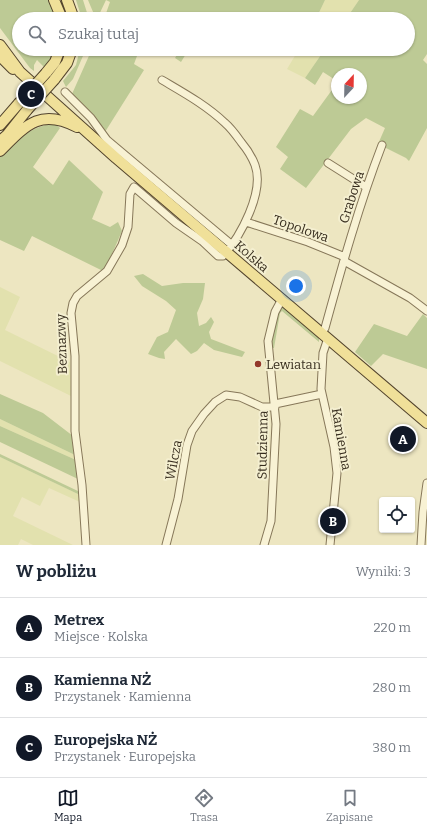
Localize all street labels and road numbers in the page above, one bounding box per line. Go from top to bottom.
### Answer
street label: Grabowa [336,169,367,225]
street label: Topolowa [271,212,331,245]
street label: Kolska [232,238,272,275]
street label: Beznazwy [53,313,70,374]
street label: Kamienna [329,407,354,471]
street label: Studzienna [254,410,271,480]
street label: Wilcza [162,439,185,481]

